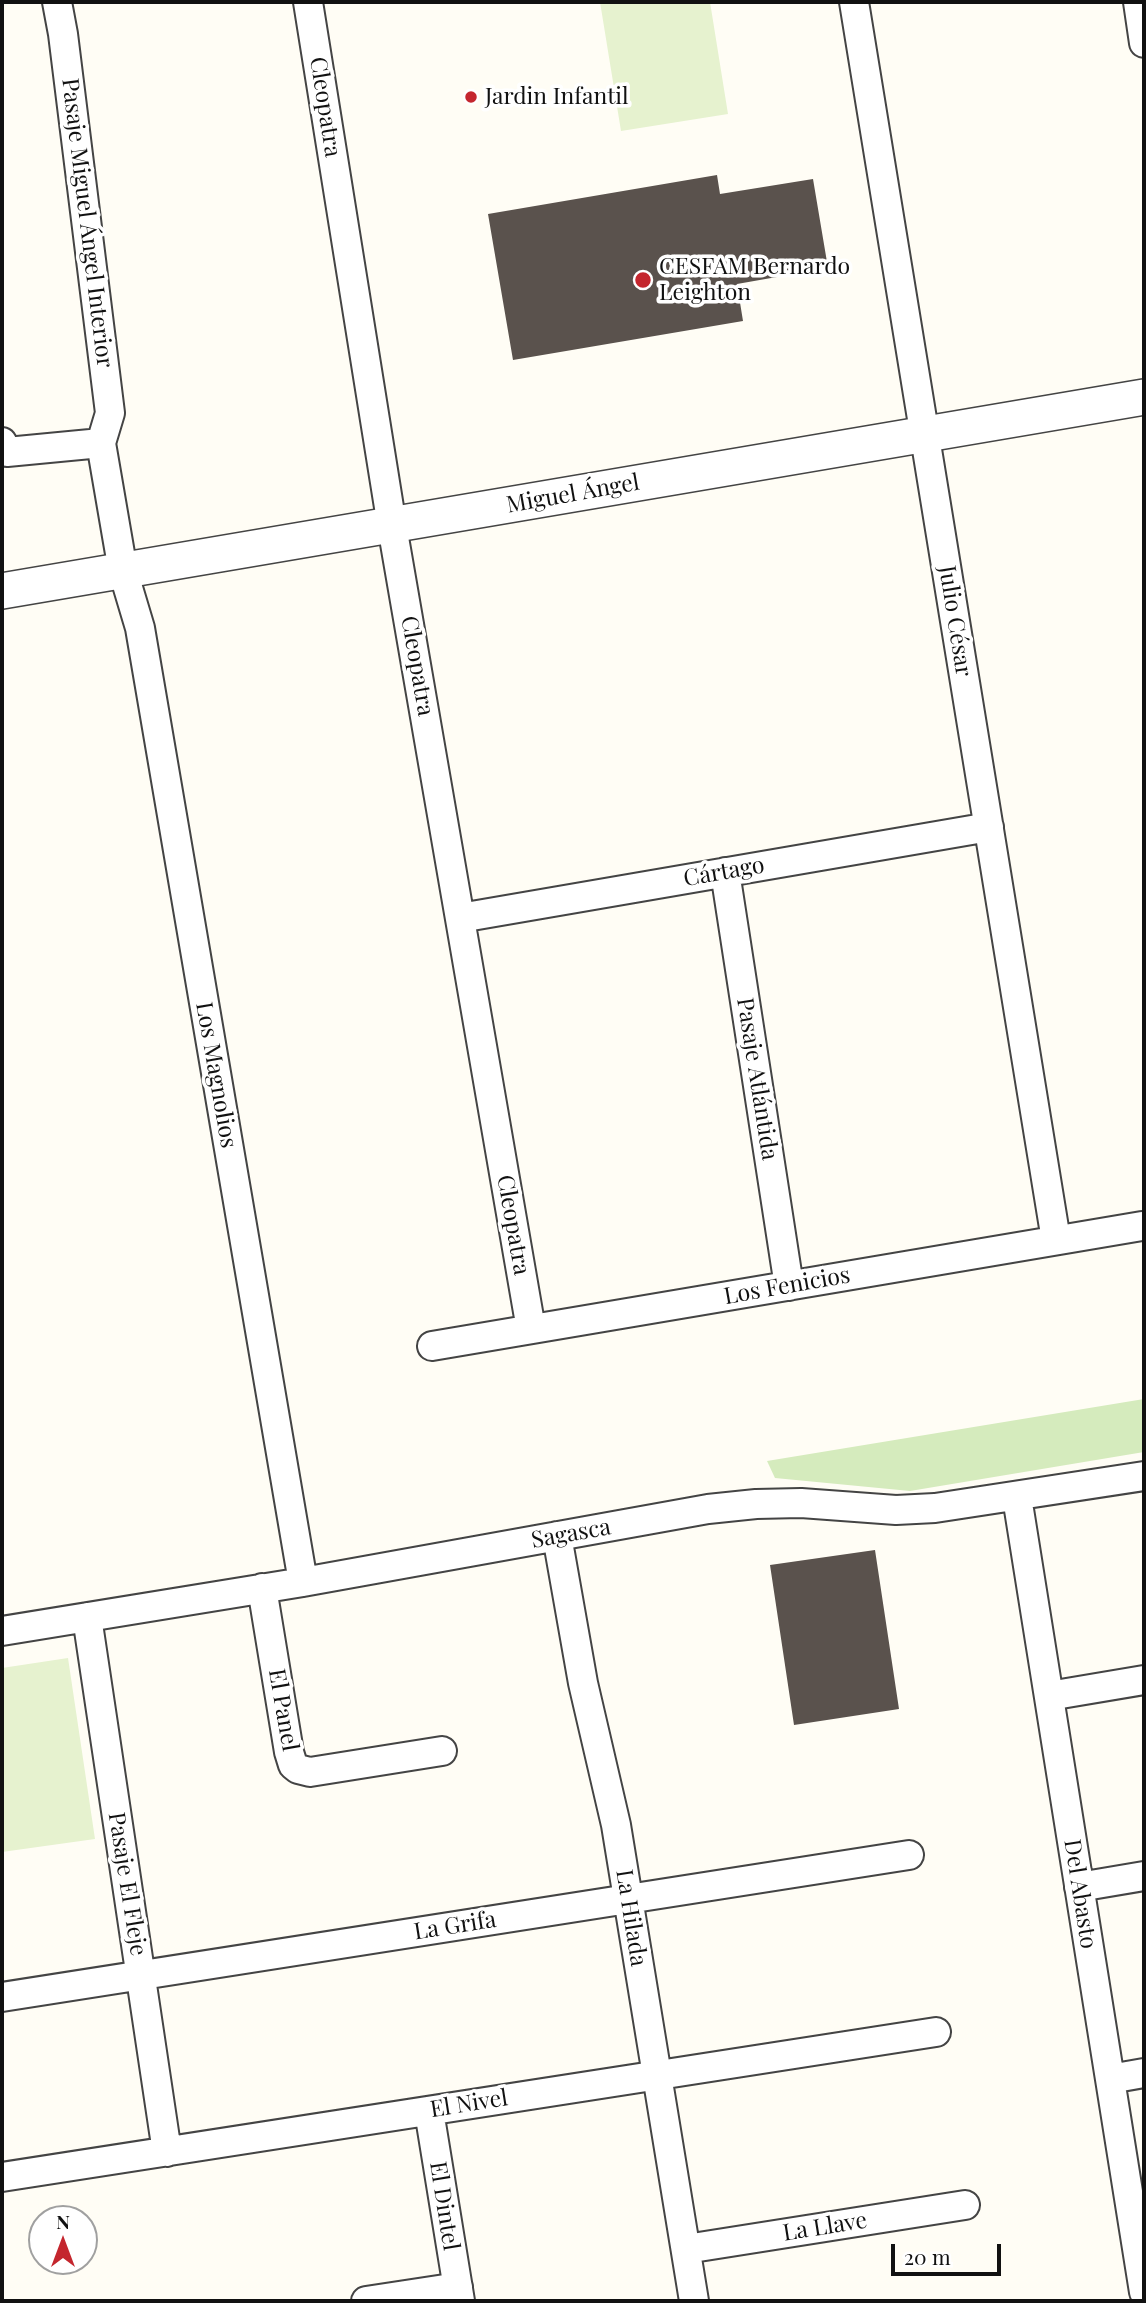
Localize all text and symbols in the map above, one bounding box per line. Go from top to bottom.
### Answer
street label: Cleopatra [303,55,347,159]
street label: Pasaje Miguel Ángel Interior [56,77,118,369]
place label: Jardin Infantil [485,83,629,111]
marker: Jardin Infantil [463,89,479,105]
place label: CESFAM Bernardo Leighton [659,253,850,307]
marker: CESFAM Bernardo Leighton [633,270,653,290]
street label: Miguel Ángel [504,469,642,519]
street label: Julio César [933,564,977,678]
street label: Cleopatra [395,614,439,718]
street label: Cártago [681,851,767,893]
street label: Pasaje Atlántida [731,996,783,1162]
street label: Los Magnolios [190,1000,242,1150]
street label: Cleopatra [491,1173,535,1277]
street label: Los Fenicios [722,1261,852,1311]
street label: Sagasca [529,1513,613,1555]
street label: El Panel [262,1667,304,1753]
street label: Pasaje El Fleje [102,1810,152,1958]
street label: Del Abasto [1058,1837,1102,1951]
street label: La Hilada [610,1868,652,1968]
street label: La Grifa [412,1906,498,1946]
street label: El Nivel [428,2084,510,2124]
street label: El Dintel [423,2160,465,2252]
north arrow [28,2205,98,2275]
street label: La Llave [781,2207,869,2247]
text: N [56,2208,70,2234]
scale bar [894,2230,1004,2274]
text: 20 m [904,2242,951,2270]

